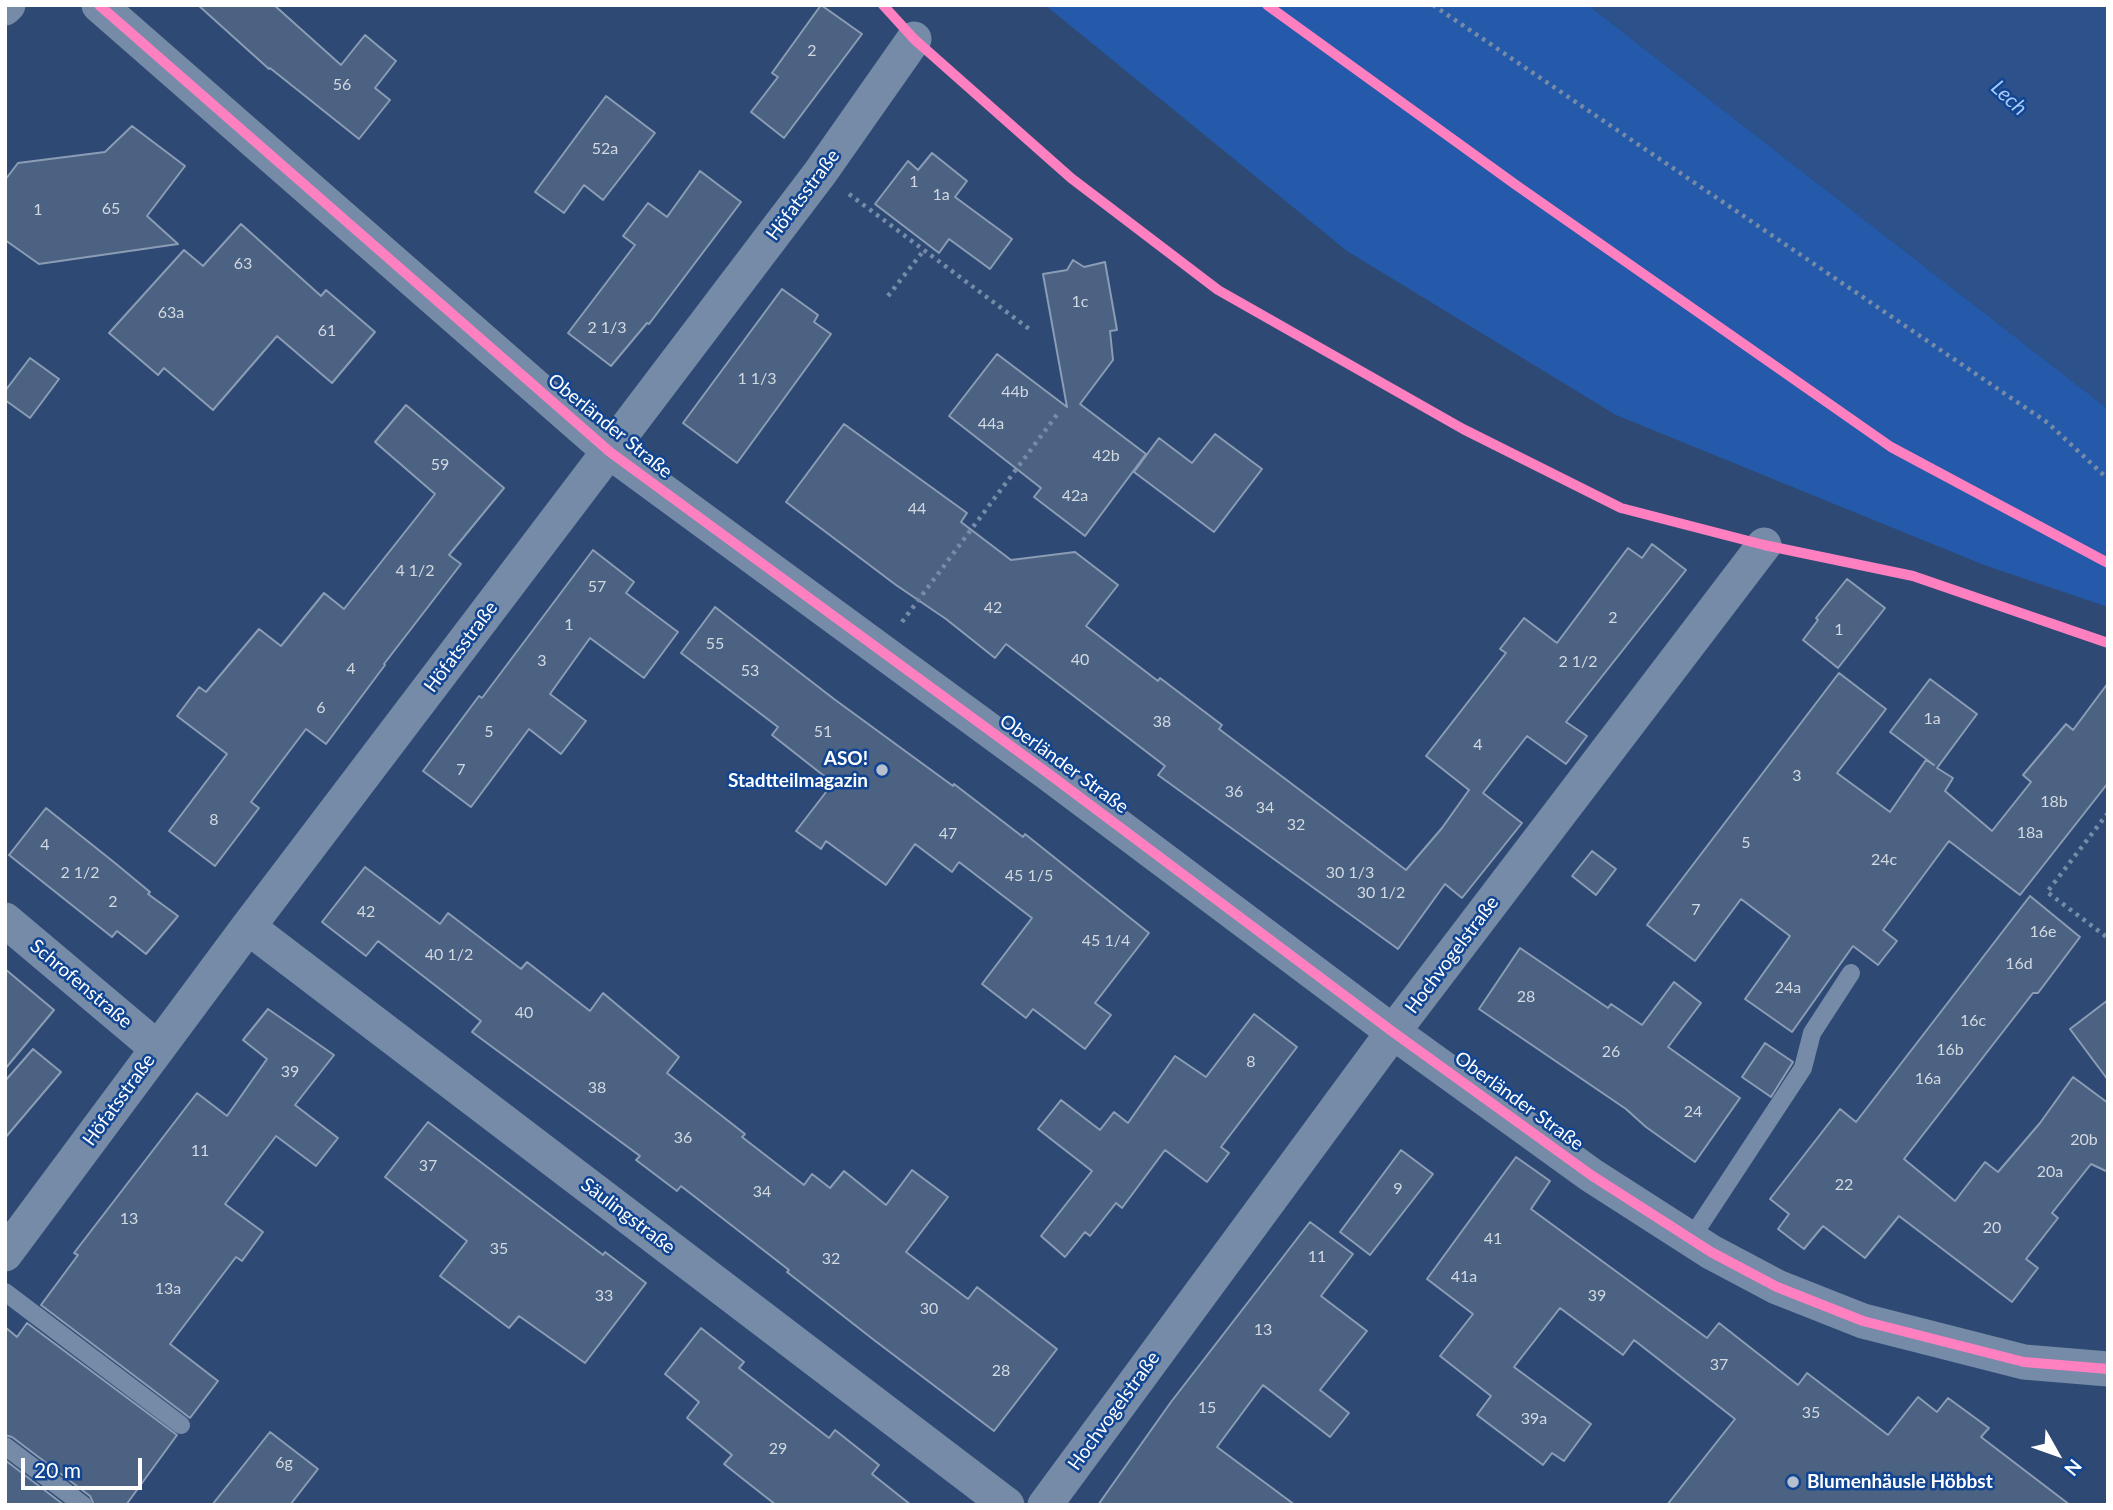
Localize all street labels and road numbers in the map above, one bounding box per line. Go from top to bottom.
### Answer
street label: Höfatsstraße [761,145,845,245]
street label: Oberländer Straße [543,369,677,483]
street label: Höfatsstraße [419,597,503,697]
street label: Oberländer Straße [995,710,1133,818]
street label: Hochvogelstraße [1400,892,1504,1018]
street label: Schrofenstraße [25,935,137,1033]
street label: Oberländer Straße [1450,1047,1588,1155]
street label: Höfatsstraße [78,1050,160,1150]
street label: Säulingstraße [576,1173,680,1259]
street label: Hochvogelstraße [1063,1347,1165,1475]

